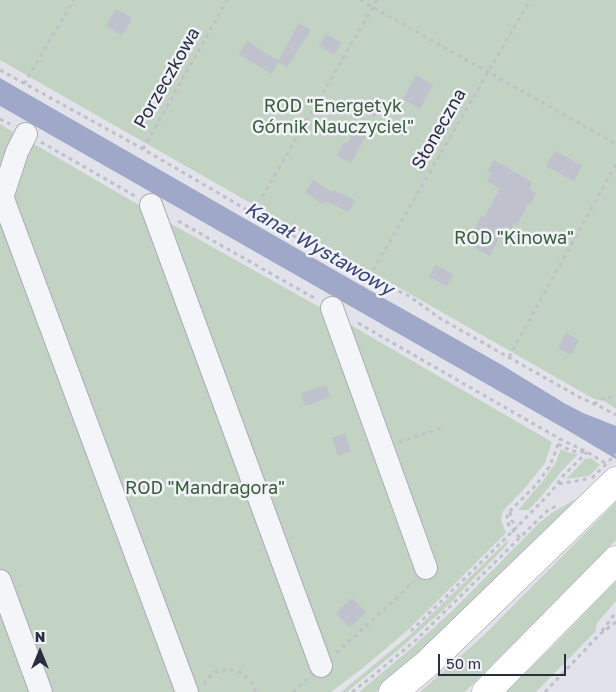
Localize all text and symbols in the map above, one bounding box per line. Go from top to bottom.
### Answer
street label: Porzeczkowa [129,24,205,132]
street label: Słoneczna [407,85,471,173]
park label: ROD "Energetyk Górnik Nauczyciel" [252,95,414,138]
water label: Kanał Wystawowy [241,197,397,301]
park label: ROD "Kinowa" [454,227,574,249]
park label: ROD "Mandragora" [125,477,285,499]
north arrow [15,627,65,677]
text: N [35,628,45,645]
scale bar [441,644,568,676]
text: 50 m [446,654,481,672]

